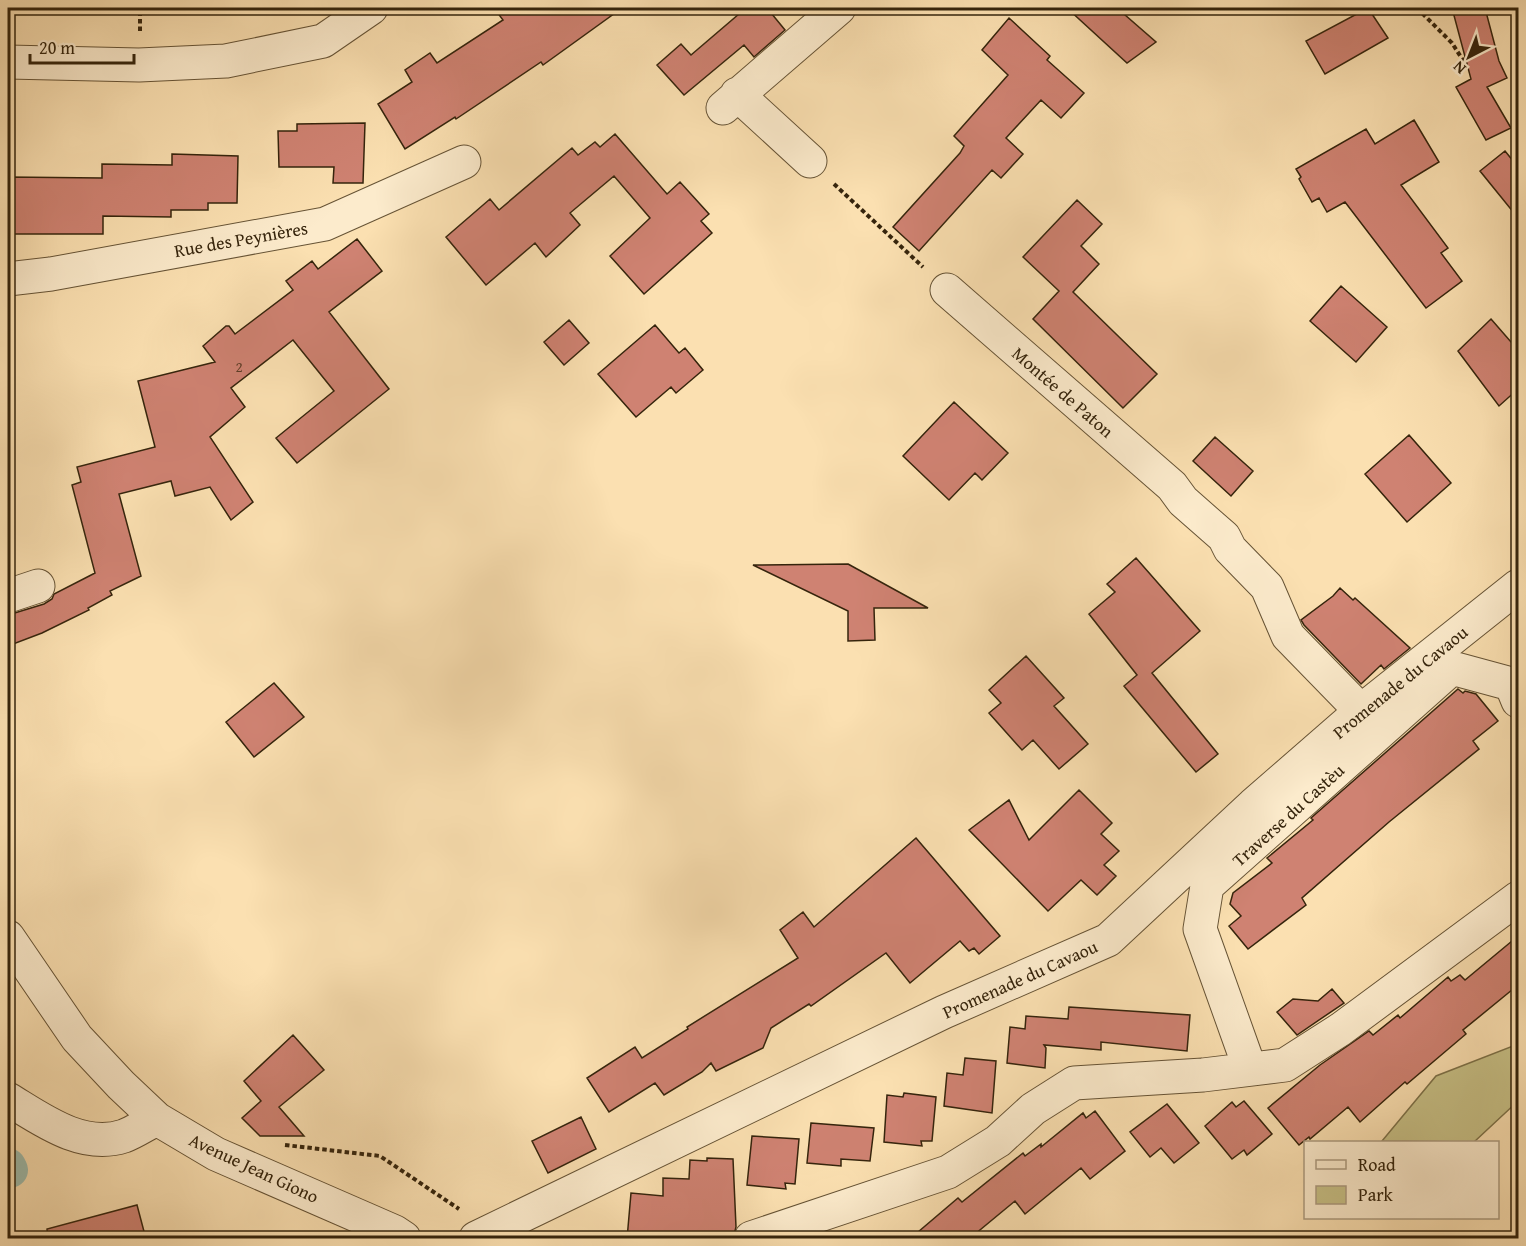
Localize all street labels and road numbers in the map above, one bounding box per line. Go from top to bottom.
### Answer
street label: Rue des Peynières [172,214,310,264]
street label: Montée de Paton [1006,340,1120,444]
street label: Promenade du Cavaou [1327,619,1474,745]
street label: Traverse du Castèu [1226,757,1350,873]
street label: Promenade du Cavaou [938,933,1102,1025]
street label: Avenue Jean Giono [185,1126,323,1210]

